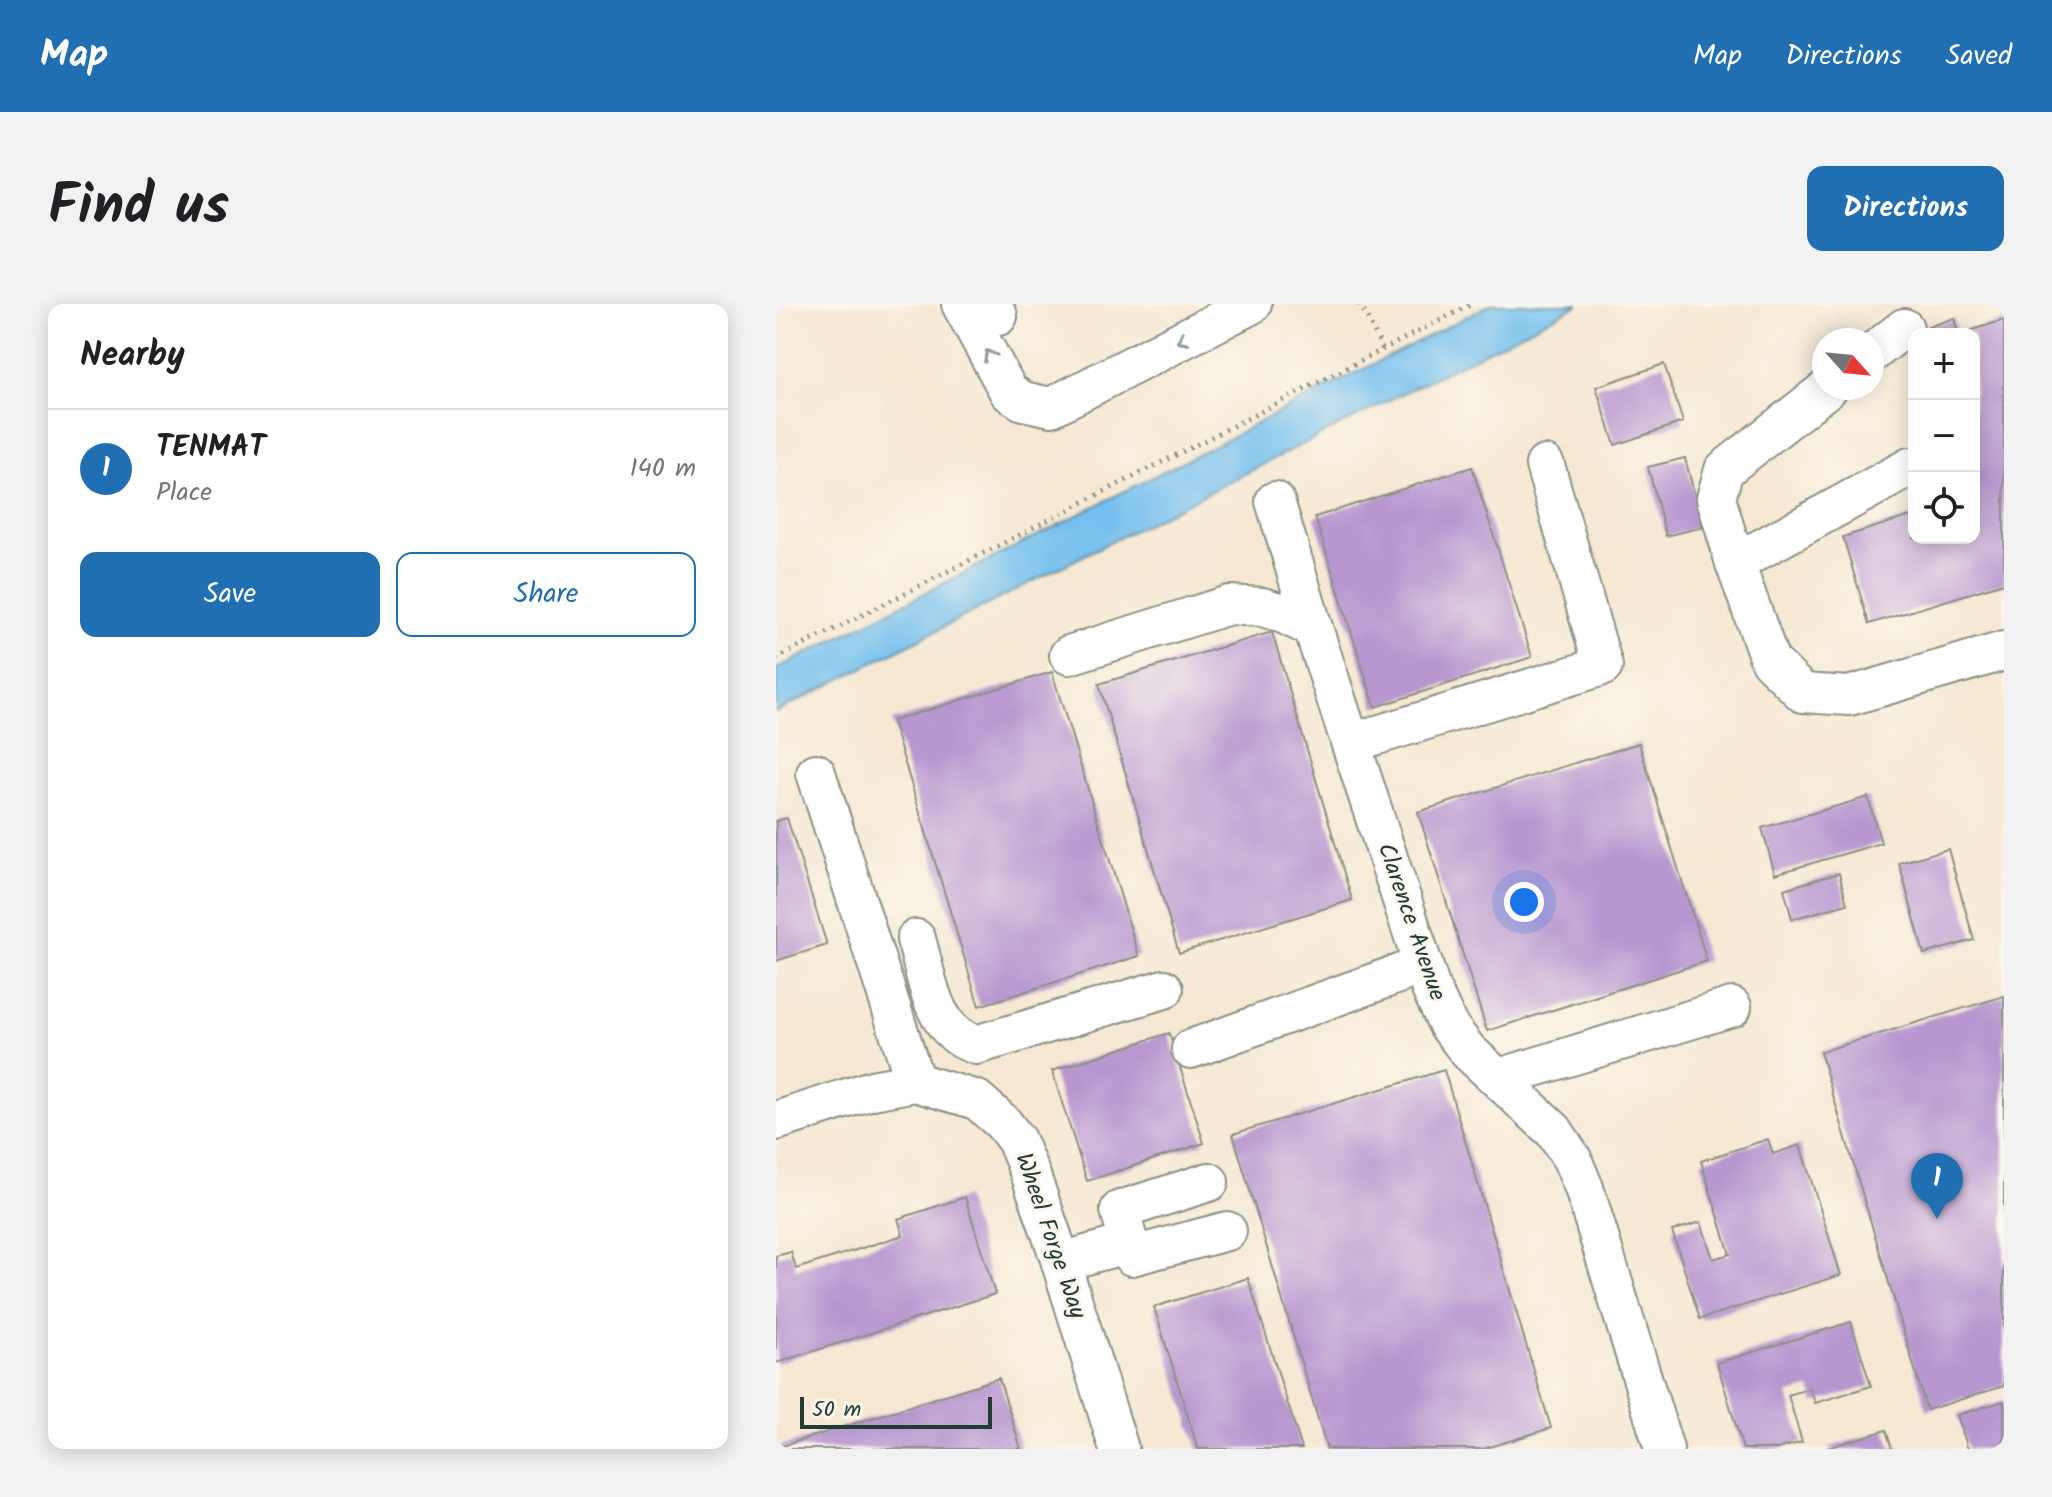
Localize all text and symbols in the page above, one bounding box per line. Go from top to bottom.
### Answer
text: Map [40,26,109,86]
text: Map [1693,34,1742,79]
text: Directions [1786,34,1902,79]
text: Saved [1946,34,2012,79]
text: Find us [48,163,229,253]
button: Directions [1807,166,2004,251]
north arrow [1812,328,1884,400]
map controls [1908,328,1980,544]
button: + [1908,328,1980,400]
text: Nearby [80,329,185,383]
one-way arrow [1176,330,1191,346]
one-way arrow [983,350,999,364]
button: − [1908,400,1980,472]
text: TENMAT [156,424,266,472]
text: 1 [102,448,110,490]
text: 140 m [629,448,696,490]
text: Place [156,472,212,514]
button: locate [1908,472,1980,544]
button: Save [80,552,380,637]
button: Share [396,552,696,637]
street label: Clarence Avenue [1366,838,1456,1006]
your location [1504,882,1544,922]
street label: Wheel Forge Way [1003,1148,1097,1325]
pin: 1 [1911,1153,1963,1219]
scale bar [800,1393,992,1429]
text: 50 m [812,1393,861,1428]

